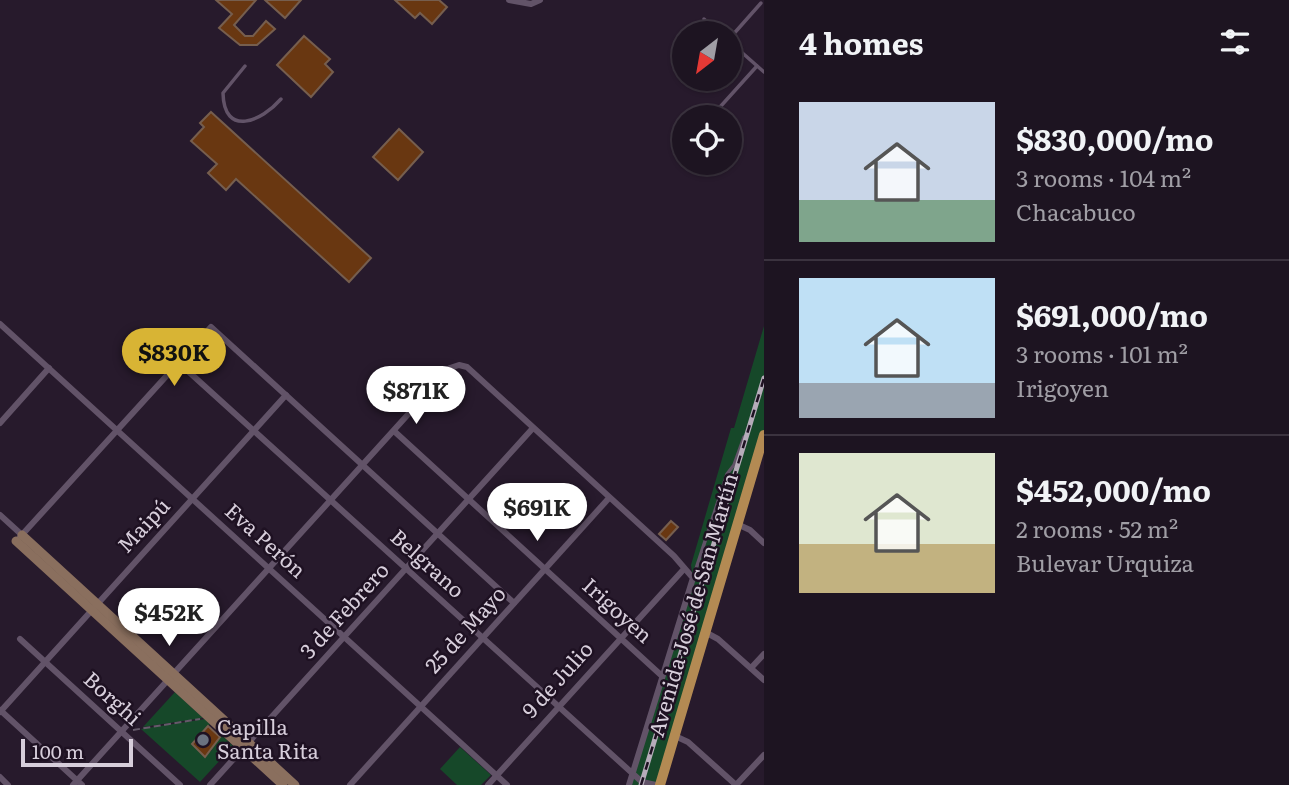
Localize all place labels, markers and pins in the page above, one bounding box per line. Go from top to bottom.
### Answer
pin: $830K [125,328,223,388]
pin: $871K [367,366,465,426]
pin: $691K [488,484,586,543]
pin: $452K [120,588,218,648]
place label: Capilla Santa Rita [217,710,319,765]
marker: Capilla Santa Rita [195,732,211,748]

